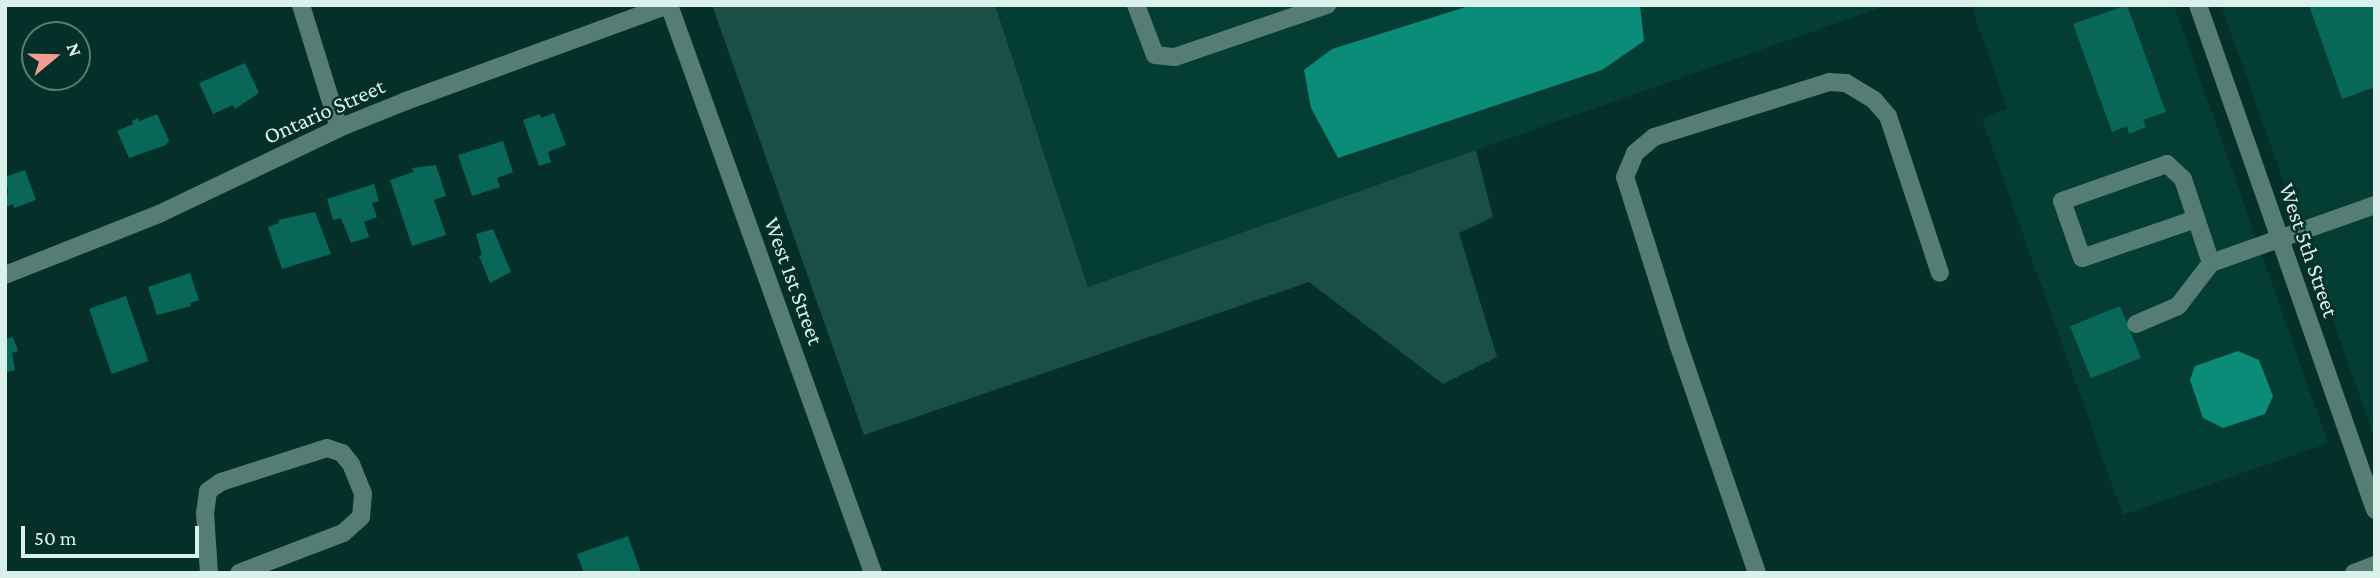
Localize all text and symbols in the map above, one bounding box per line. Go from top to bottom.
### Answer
north arrow [21,21,91,91]
text: N [62,40,86,59]
street label: Ontario Street [259,72,389,150]
street label: West 5th Street [2273,179,2345,321]
street label: West 1st Street [758,213,830,349]
scale bar [24,512,203,556]
text: 50 m [34,526,77,550]

